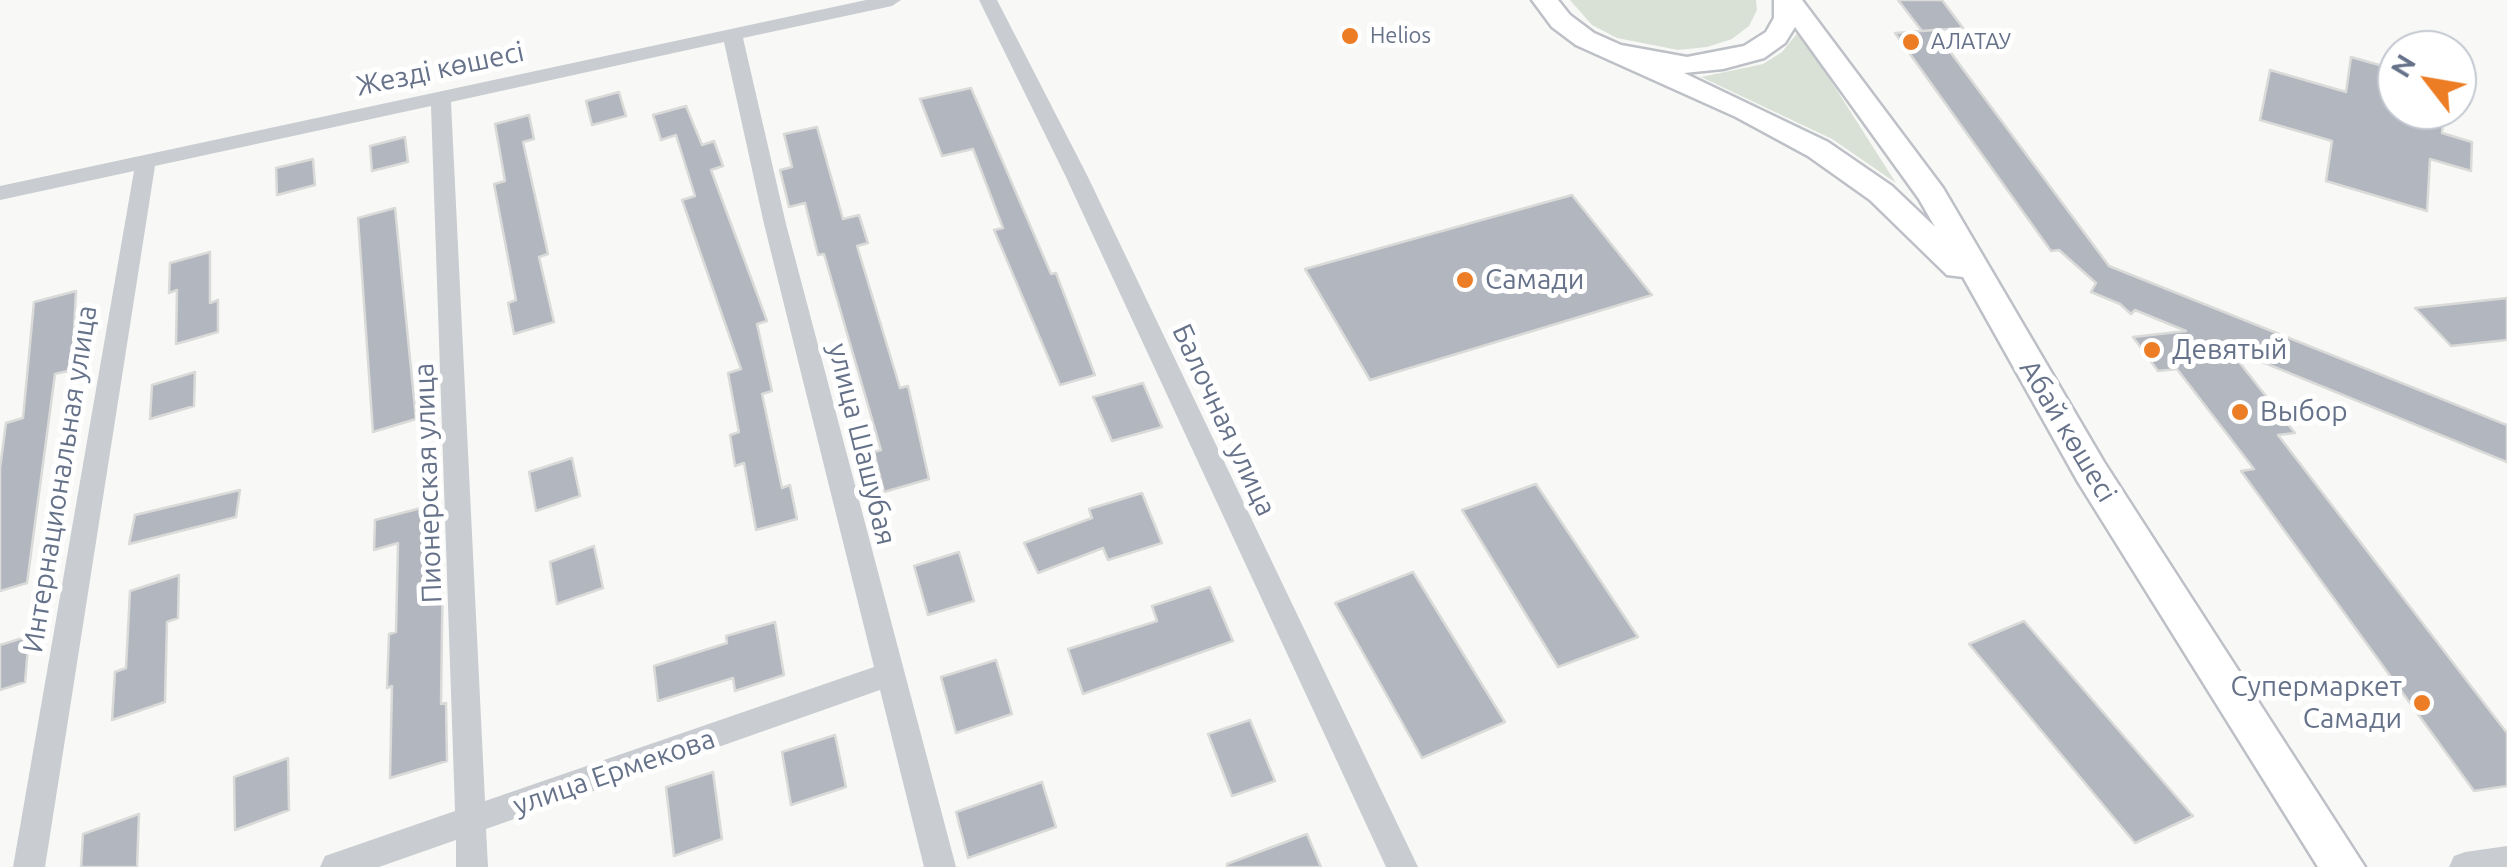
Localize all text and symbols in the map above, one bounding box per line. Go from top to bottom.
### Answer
place label: Helios [1370,23,1431,49]
marker: Helios [1339,25,1361,47]
place label: АЛАТАУ [1931,29,2011,55]
north arrow [2377,30,2477,130]
marker: АЛАТАУ [1900,31,1922,53]
street label: Жезді көшесі [353,35,527,103]
text: N [2384,48,2421,82]
place label: Самади [1485,263,1584,297]
marker: Самади [1454,269,1476,291]
street label: Интернациональная улица [16,303,104,655]
street label: Балочная улица [1165,319,1283,521]
place label: Девятый [2172,333,2287,367]
marker: Девятый [2141,339,2163,361]
street label: улица Шашубая [821,340,903,548]
street label: Абай көшесі [2012,354,2124,508]
street label: Пионерская улица [407,362,449,604]
place label: Выбор [2260,395,2348,429]
marker: Выбор [2229,401,2251,423]
place label: Супермаркет Самади [2230,670,2402,736]
marker: Супермаркет Самади [2411,692,2433,714]
street label: улица Ермекова [509,722,719,822]

